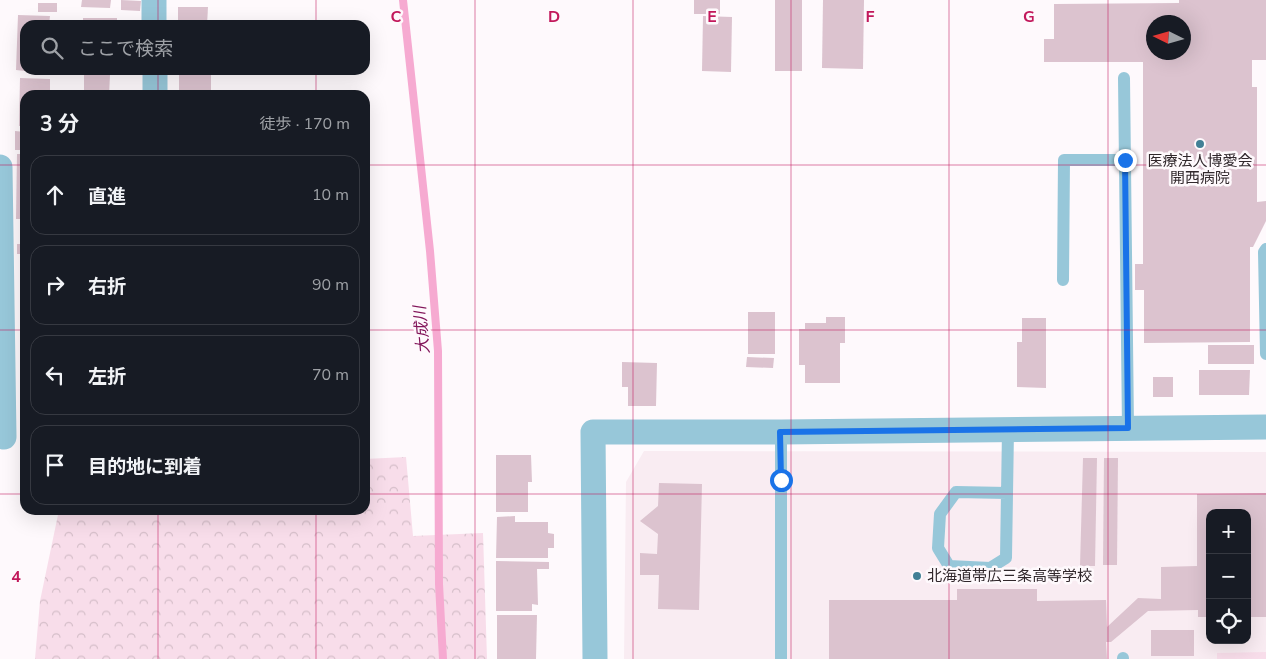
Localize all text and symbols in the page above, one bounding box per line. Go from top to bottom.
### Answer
text: C [391,6,402,28]
text: D [548,6,560,28]
text: E [707,6,717,28]
text: F [866,6,875,28]
text: G [1023,6,1035,28]
north arrow [1146,15,1191,60]
search box [20,20,370,75]
icon: search [38,34,66,62]
text: ここで検索 [78,36,173,62]
text: 3 分 [40,110,79,138]
text: 徒歩 · 170 m [260,113,350,135]
marker: 医療法人博愛会 開西病院 [1194,138,1206,150]
route end [1114,149,1137,172]
place label: 医療法人博愛会 開西病院 [1147,151,1253,188]
icon: ahead [41,181,69,209]
text: 直進 [88,184,126,210]
text: 10 m [312,184,349,206]
icon: right [41,271,69,299]
text: 右折 [88,274,126,300]
text: 90 m [312,274,349,296]
water label: 大成川 [409,303,435,355]
icon: left [41,361,69,389]
text: 左折 [88,364,126,390]
text: 70 m [312,364,349,386]
icon: arrive [41,451,69,479]
text: 目的地に到着 [88,454,202,480]
route start [770,469,793,492]
map controls [1206,509,1251,644]
button: + [1206,509,1251,554]
button: − [1206,554,1251,599]
text: 4 [11,566,21,588]
place label: 北海道帯広三条高等学校 [927,566,1092,586]
marker: 北海道帯広三条高等学校 [911,570,923,582]
button: locate [1206,599,1251,644]

